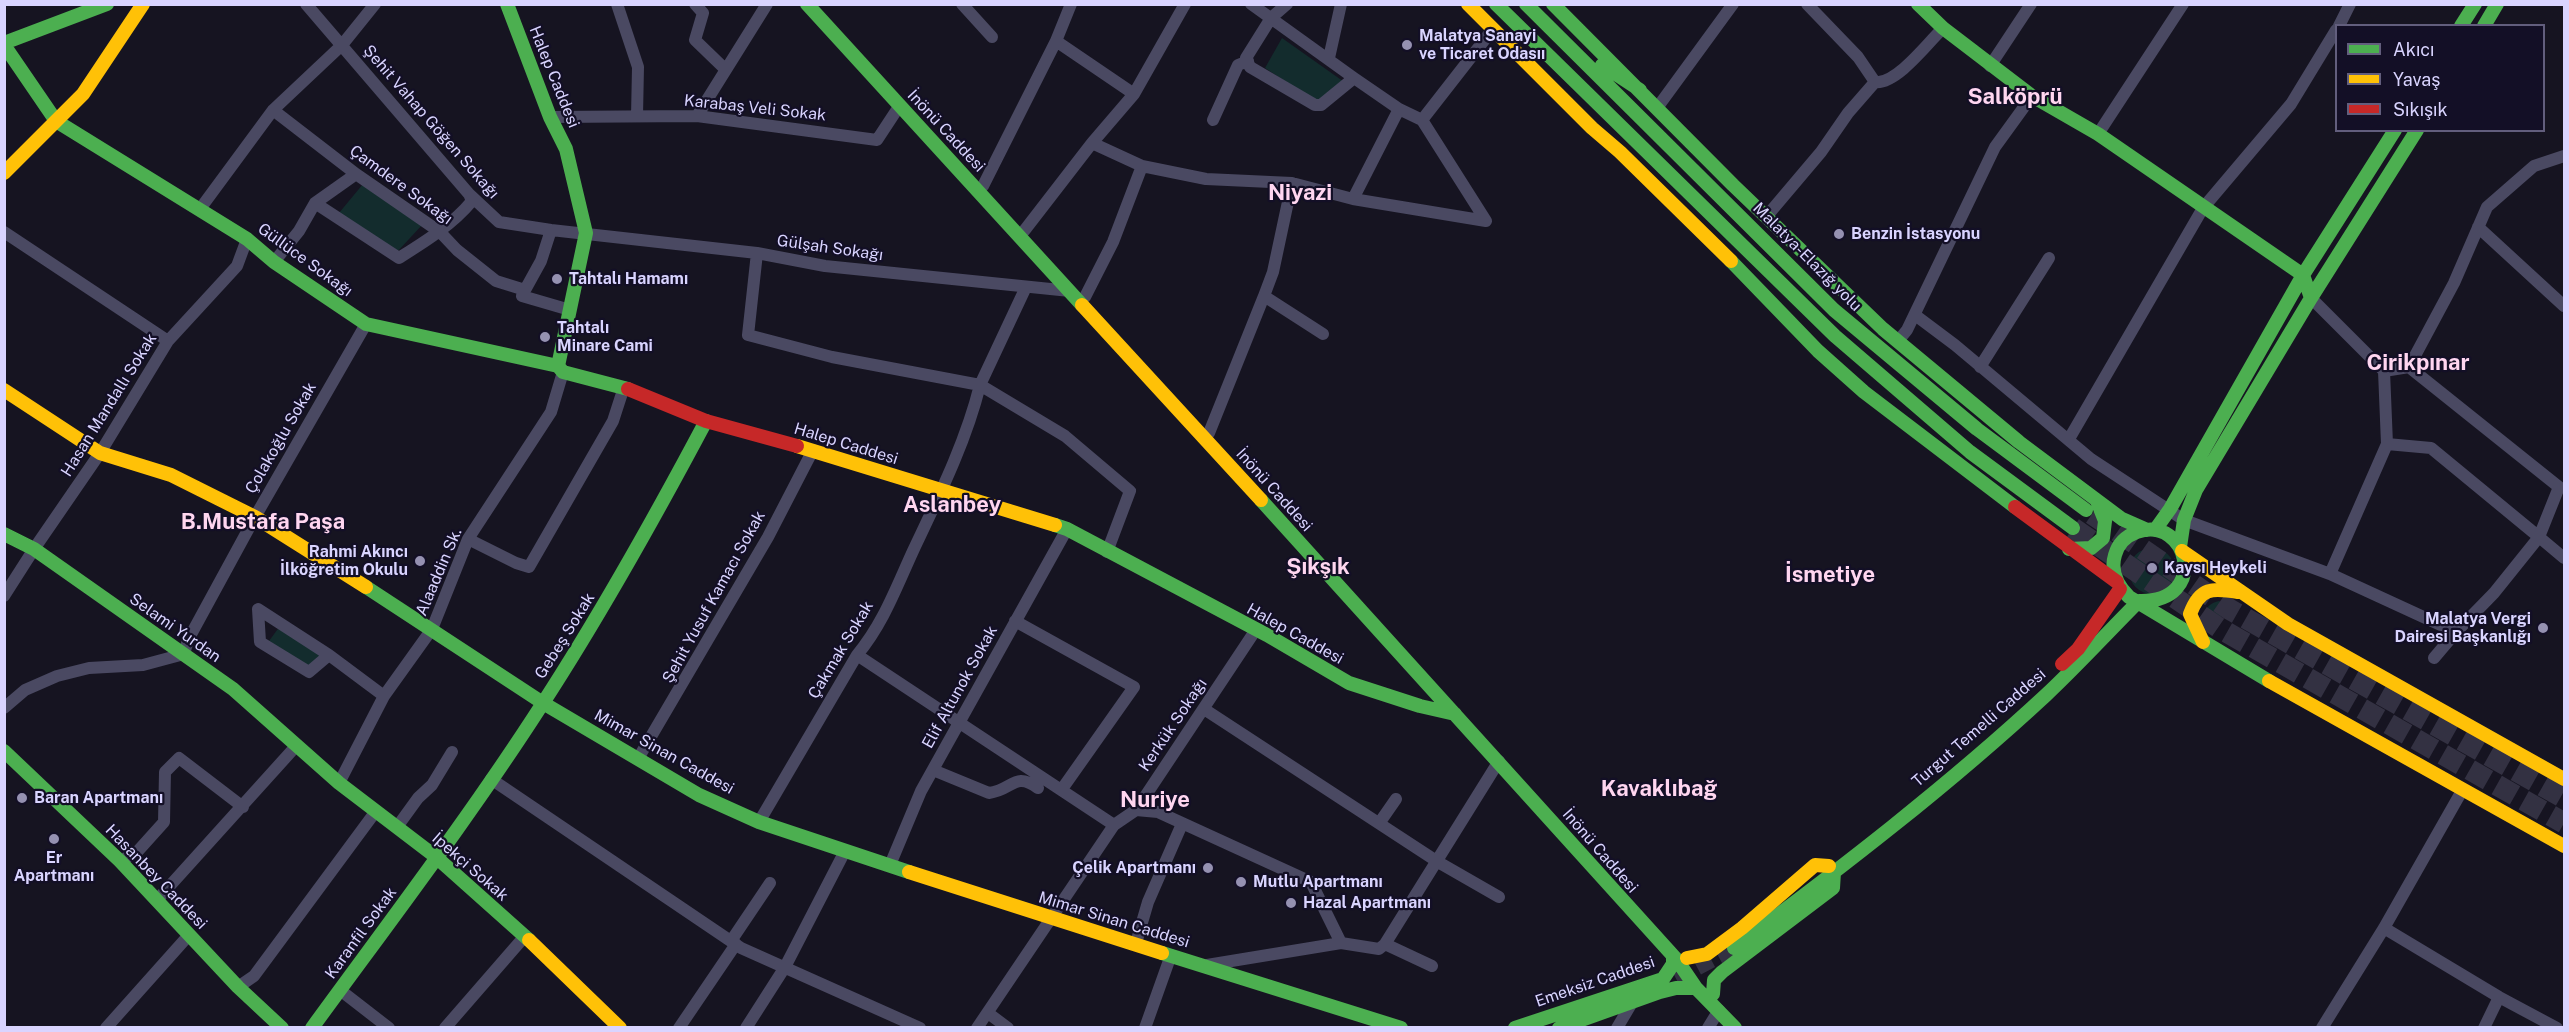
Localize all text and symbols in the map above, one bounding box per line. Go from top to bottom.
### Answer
street label: Halep Caddesi [525,23,583,131]
legend [2335,24,2545,132]
place label: Malatya Sanayi ve Ticaret Odasıı [1419,26,1545,64]
marker: Malatya Sanayi ve Ticaret Odasıı [1400,38,1414,52]
text: Akıcı [2393,39,2434,60]
street label: Şehit Vahap Göğen Sokağı [359,41,503,203]
text: Yavaş [2393,69,2440,90]
district label: Salköprü [1968,84,2062,110]
street label: İnönü Caddesi [903,86,989,176]
street label: Karabaş Veli Sokak [683,91,827,125]
text: Sıkışık [2393,99,2448,120]
street label: Çamdere Sokağı [346,141,456,229]
district label: Niyazi [1268,180,1332,206]
street label: Malatya-Elazığ yolu [1749,199,1865,315]
street label: Güllüce Sokağı [254,219,356,301]
place label: Benzin İstasyonu [1851,224,1980,244]
marker: Benzin İstasyonu [1832,227,1846,241]
street label: Gülşah Sokağı [776,231,884,265]
place label: Tahtalı Hamamı [569,269,688,289]
marker: Tahtalı Hamamı [550,272,564,286]
place label: Tahtalı Minare Cami [557,318,653,356]
street label: Hasan Mandallı Sokak [57,330,161,480]
marker: Tahtalı Minare Cami [538,330,552,344]
district label: Cirikpınar [2366,350,2470,376]
street label: Çolakoğlu Sokak [241,379,321,497]
street label: Halep Caddesi [792,419,900,469]
street label: İnönü Caddesi [1232,445,1316,535]
district label: Aslanbey [903,492,1001,518]
street label: Şehit Yusuf Kamacı Sokak [659,508,769,686]
district label: B.Mustafa Paşa [181,509,345,535]
street label: Alaaddin Sk. [412,525,466,619]
place label: Rahmi Akıncı İlköğretim Okulu [280,542,408,580]
marker: Rahmi Akıncı İlköğretim Okulu [413,554,427,568]
district label: Şıkşık [1286,554,1350,580]
place label: Kaysı Heykeli [2164,558,2267,578]
marker: Kaysı Heykeli [2145,561,2159,575]
district label: İsmetiye [1785,562,1875,588]
street label: Selami Yurdan [126,589,224,667]
street label: Gebeş Sokak [531,589,599,683]
street label: Çakmak Sokak [804,598,878,702]
street label: Halep Caddesi [1243,599,1347,669]
place label: Malatya Vergi Dairesi Başkanlığı [2394,609,2531,647]
marker: Malatya Vergi Dairesi Başkanlığı [2536,621,2550,635]
street label: Elif Altunok Sokak [918,622,1002,752]
street label: Turgut Temelli Caddesi [1908,665,2050,791]
street label: Kerkük Sokağı [1135,675,1211,775]
street label: Mimar Sinan Caddesi [591,706,737,798]
district label: Kavaklıbağ [1601,776,1717,802]
district label: Nuriye [1120,787,1190,813]
place label: Baran Apartmanı [34,788,163,808]
marker: Baran Apartmanı [15,791,29,805]
street label: İnönü Caddesi [1558,805,1642,897]
street label: Hasanbey Caddesi [101,821,211,933]
street label: İpekçi Sokak [428,829,512,905]
marker: Er Apartmanı [47,832,61,846]
place label: Er Apartmanı [14,848,94,886]
place label: Çelik Apartmanı [1072,858,1196,878]
marker: Çelik Apartmanı [1201,861,1215,875]
place label: Mutlu Apartmanı [1253,872,1383,892]
marker: Mutlu Apartmanı [1234,875,1248,889]
street label: Karanfil Sokak [321,883,401,983]
street label: Mimar Sinan Caddesi [1036,888,1192,952]
place label: Hazal Apartmanı [1303,893,1431,913]
marker: Hazal Apartmanı [1284,896,1298,910]
street label: Emeksiz Caddesi [1533,953,1657,1011]

